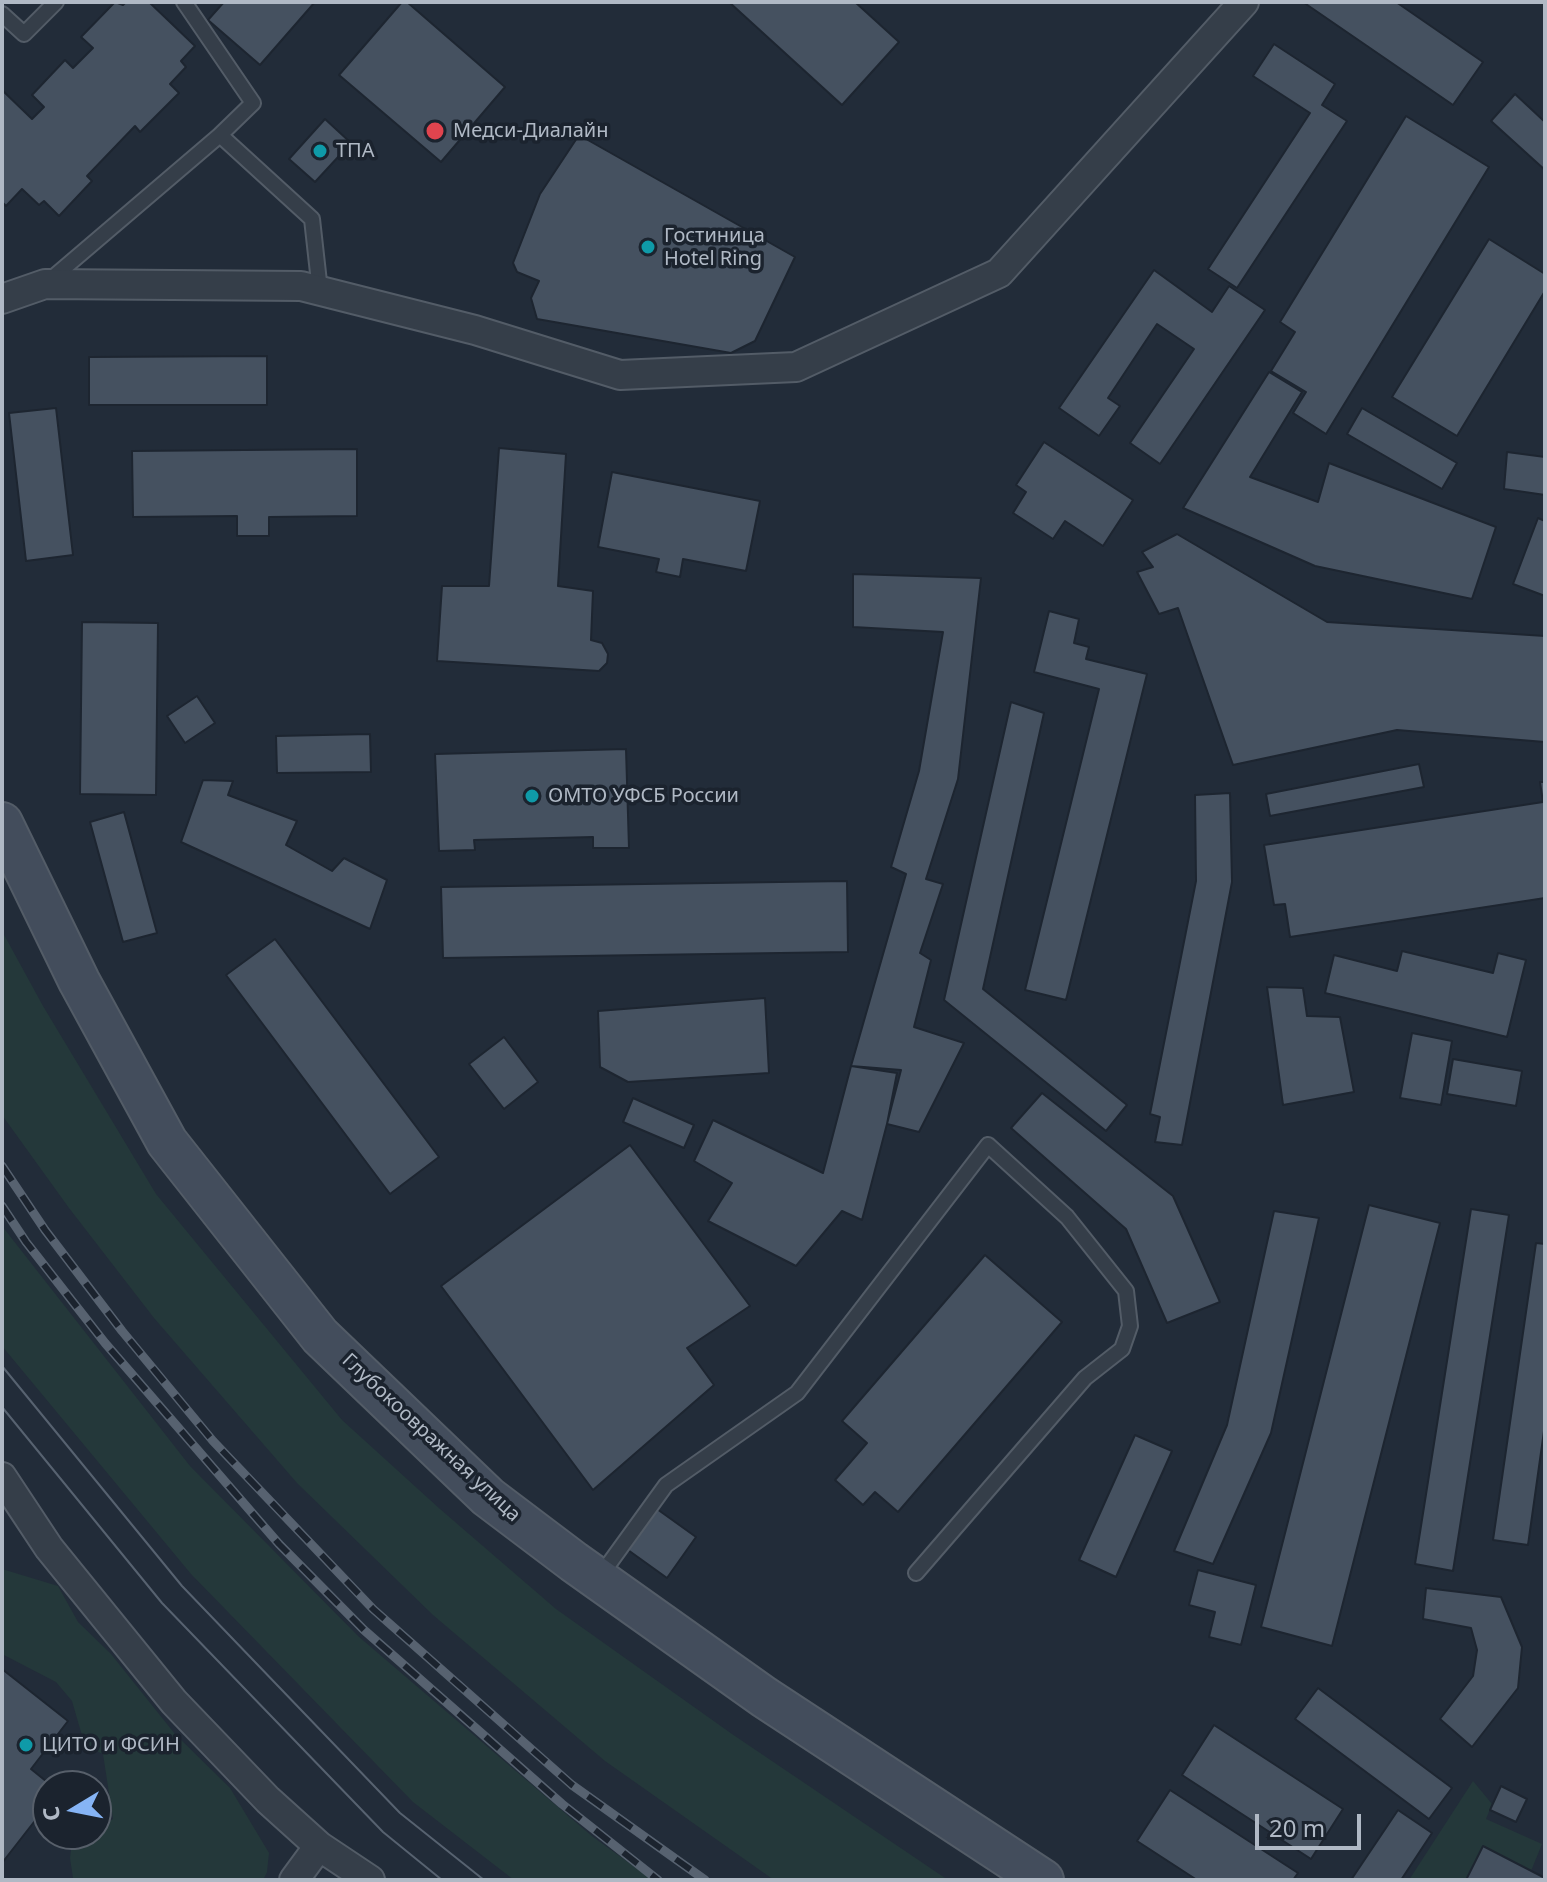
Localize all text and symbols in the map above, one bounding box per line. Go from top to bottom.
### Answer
place label: Медси-Диалайн [453,119,608,143]
marker: Медси-Диалайн [424,120,446,142]
place label: ТПА [336,139,375,163]
marker: ТПА [311,142,329,160]
place label: Гостиница Hotel Ring [664,224,765,271]
marker: Гостиница Hotel Ring [639,238,657,256]
place label: ОМТО УФСБ России [548,784,739,808]
marker: ОМТО УФСБ России [523,787,541,805]
street label: Глубокоовражная улица [337,1349,525,1527]
place label: ЦИТО и ФСИН [42,1733,180,1757]
marker: ЦИТО и ФСИН [17,1736,35,1754]
north arrow [32,1770,112,1850]
scale bar [1259,1798,1365,1848]
text: С [34,1804,66,1823]
text: 20 m [1269,1811,1325,1844]

